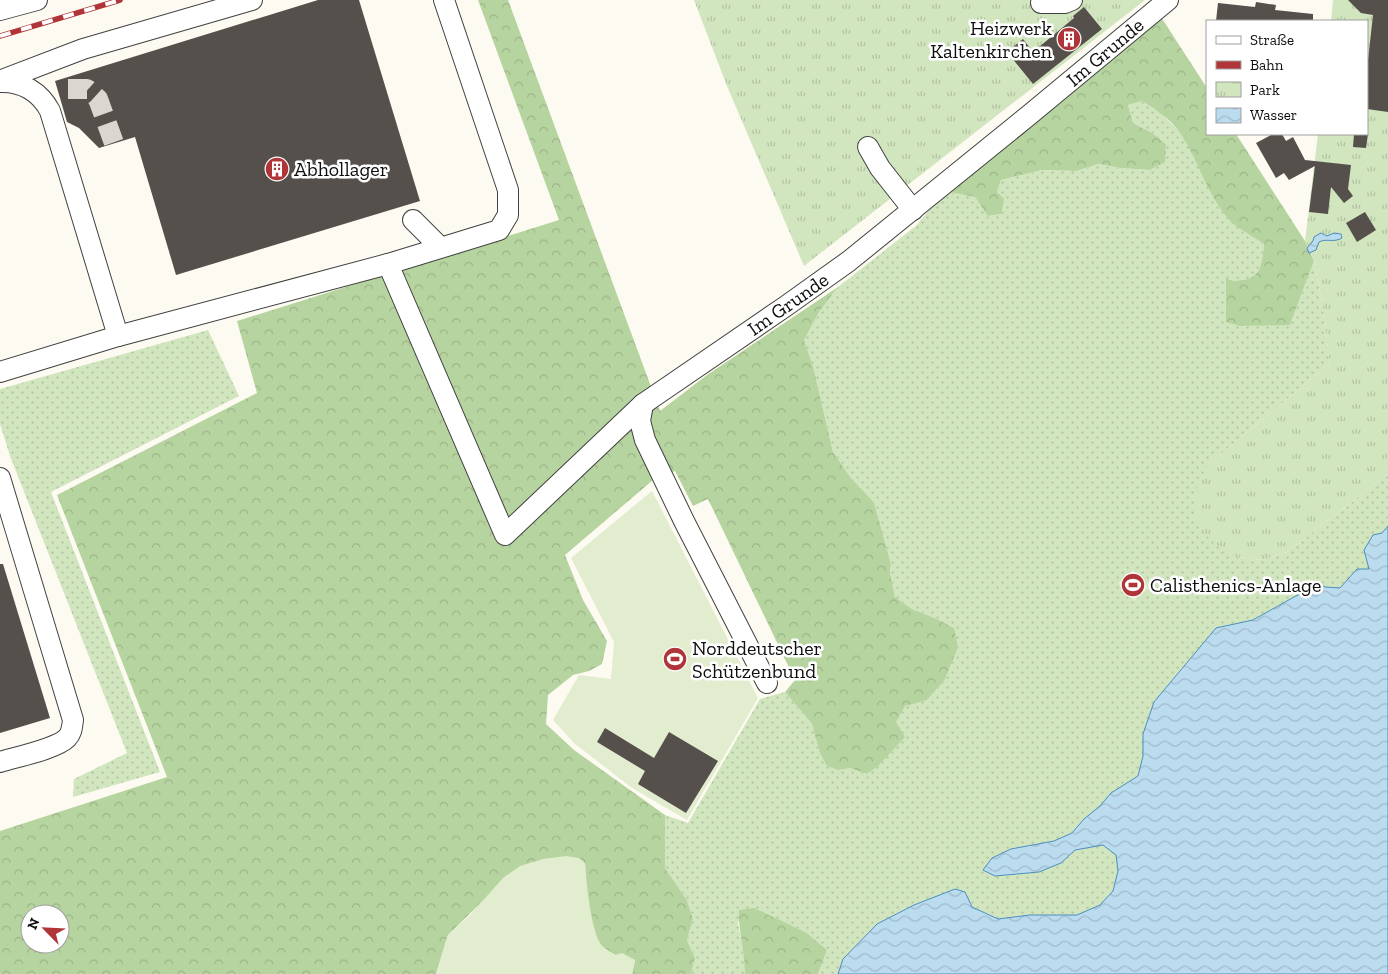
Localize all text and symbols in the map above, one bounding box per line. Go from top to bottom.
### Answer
street label: Im Grunde [1061,13,1149,91]
place label: Heizwerk Kaltenkirchen [930,16,1053,63]
legend [1206,20,1368,135]
building icon: Heizwerk Kaltenkirchen [1056,26,1082,52]
text: Straße [1250,31,1294,49]
text: Bahn [1250,56,1284,74]
text: Park [1250,81,1280,99]
text: Wasser [1250,106,1297,124]
building icon: Abhollager [264,156,290,182]
place label: Abhollager [294,157,388,181]
street label: Im Grunde [743,267,833,341]
sports icon: Calisthenics-Anlage [1120,572,1146,598]
place label: Calisthenics-Anlage [1150,573,1321,597]
place label: Norddeutscher Schützenbund [692,636,822,683]
sports icon: Norddeutscher Schützenbund [662,646,688,672]
north arrow [20,904,70,954]
text: N [24,915,44,932]

